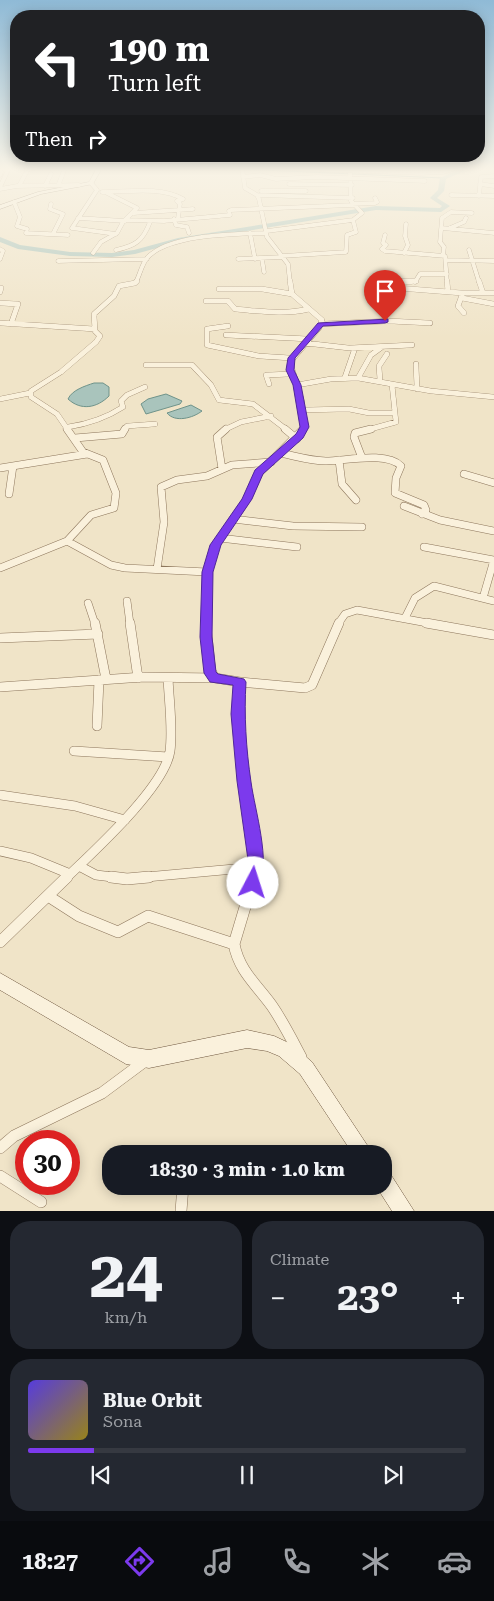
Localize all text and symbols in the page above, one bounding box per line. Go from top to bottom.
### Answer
text: 190 m [108,29,209,70]
icon: left [25,30,90,95]
text: Turn left [108,71,201,96]
icon: right [83,125,111,153]
text: Then [25,128,73,151]
pin [364,270,406,321]
icon: arrive [371,277,399,305]
position arrow [226,856,278,908]
speed limit sign: 30 [15,1130,80,1195]
text: 18:30 · 3 min · 1.0 km [149,1158,345,1181]
text: 24 [90,1237,162,1313]
text: Climate [270,1250,329,1269]
text: 23° [337,1275,399,1319]
text: − [270,1282,286,1315]
text: + [450,1282,466,1315]
text: km/h [105,1308,147,1327]
text: Blue Orbit [103,1389,202,1412]
text: Sona [103,1412,142,1431]
icon: previous [87,1461,115,1489]
icon: pause [233,1461,261,1489]
icon: next [379,1461,407,1489]
icon: directions [122,1544,157,1579]
icon: music [201,1544,236,1579]
icon: phone [279,1544,314,1579]
icon: climate [358,1544,393,1579]
icon: car [437,1544,472,1579]
text: 18:27 [22,1549,78,1574]

